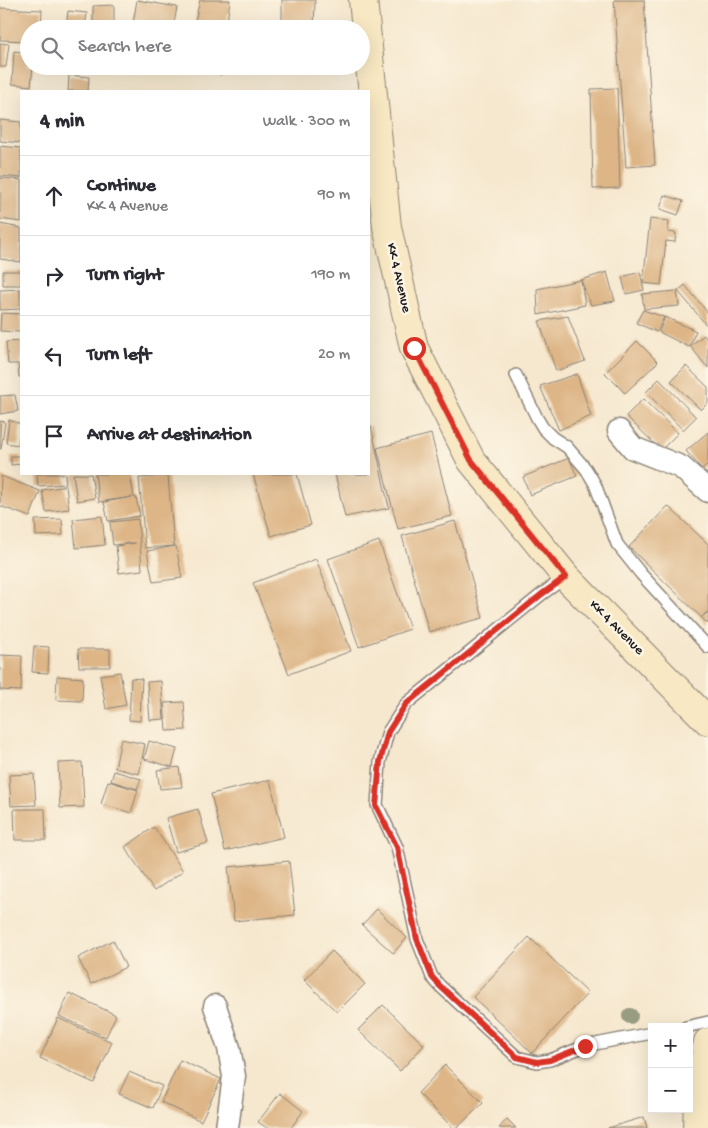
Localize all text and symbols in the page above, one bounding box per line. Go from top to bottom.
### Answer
search box [20,20,370,75]
icon: search [38,34,66,62]
text: Search here [78,36,172,59]
text: 4 min [40,110,84,135]
text: Walk · 300 m [263,113,350,132]
text: Continue [87,175,156,198]
icon: ahead [40,182,68,210]
text: 90 m [318,186,350,205]
text: KK 4 Avenue [87,198,168,217]
street label: KK 4 Avenue [382,242,414,315]
icon: right [40,262,68,290]
text: Turn right [87,264,163,287]
text: 190 m [311,266,350,285]
route start [403,337,426,360]
icon: left [40,342,68,370]
text: Turn left [87,344,151,367]
text: 20 m [318,346,350,365]
icon: arrive [40,422,68,450]
text: Arrive at destination [87,424,251,447]
street label: KK 4 Avenue [585,597,648,660]
map controls [648,1023,693,1113]
button: + [648,1023,693,1068]
route end [574,1035,597,1058]
button: − [648,1068,693,1113]

